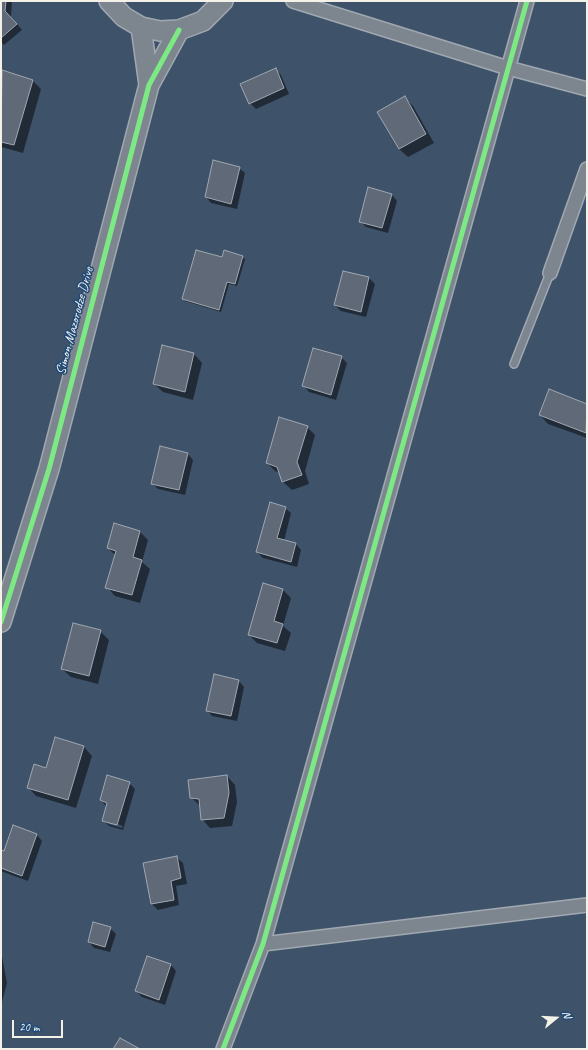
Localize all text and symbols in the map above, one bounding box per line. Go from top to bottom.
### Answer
street label: Simon Mazorodze Drive [53,265,97,377]
north arrow [536,998,576,1038]
text: N [560,1009,575,1020]
scale bar [14,1012,65,1038]
text: 20 m [19,1019,39,1035]

